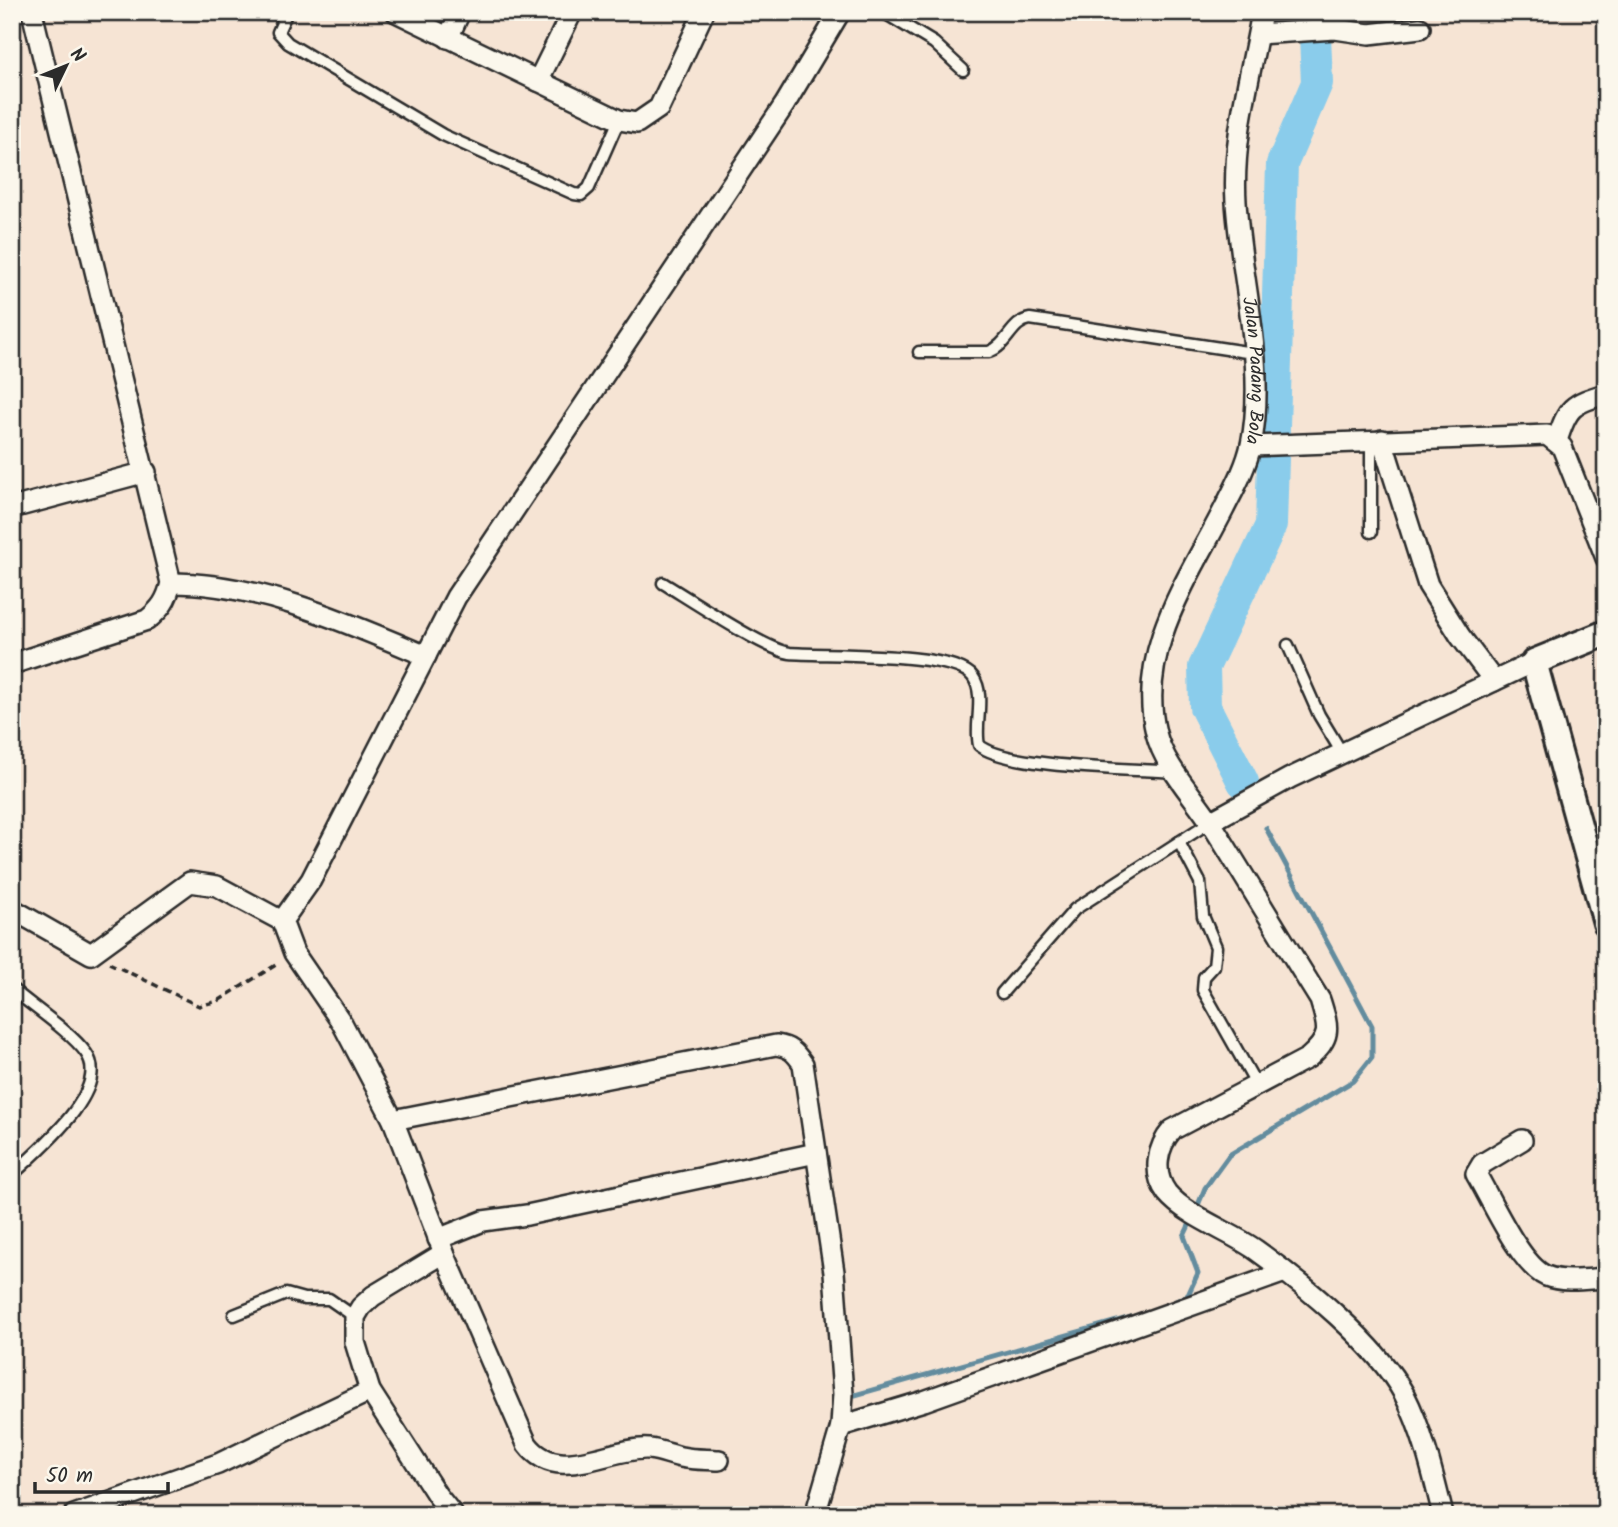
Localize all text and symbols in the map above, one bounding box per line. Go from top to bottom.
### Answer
north arrow [32,32,102,102]
text: N [62,41,92,70]
street label: Jalan Padang Bola [1233,295,1271,447]
scale bar [35,1450,168,1494]
text: 50 m [46,1460,93,1493]

